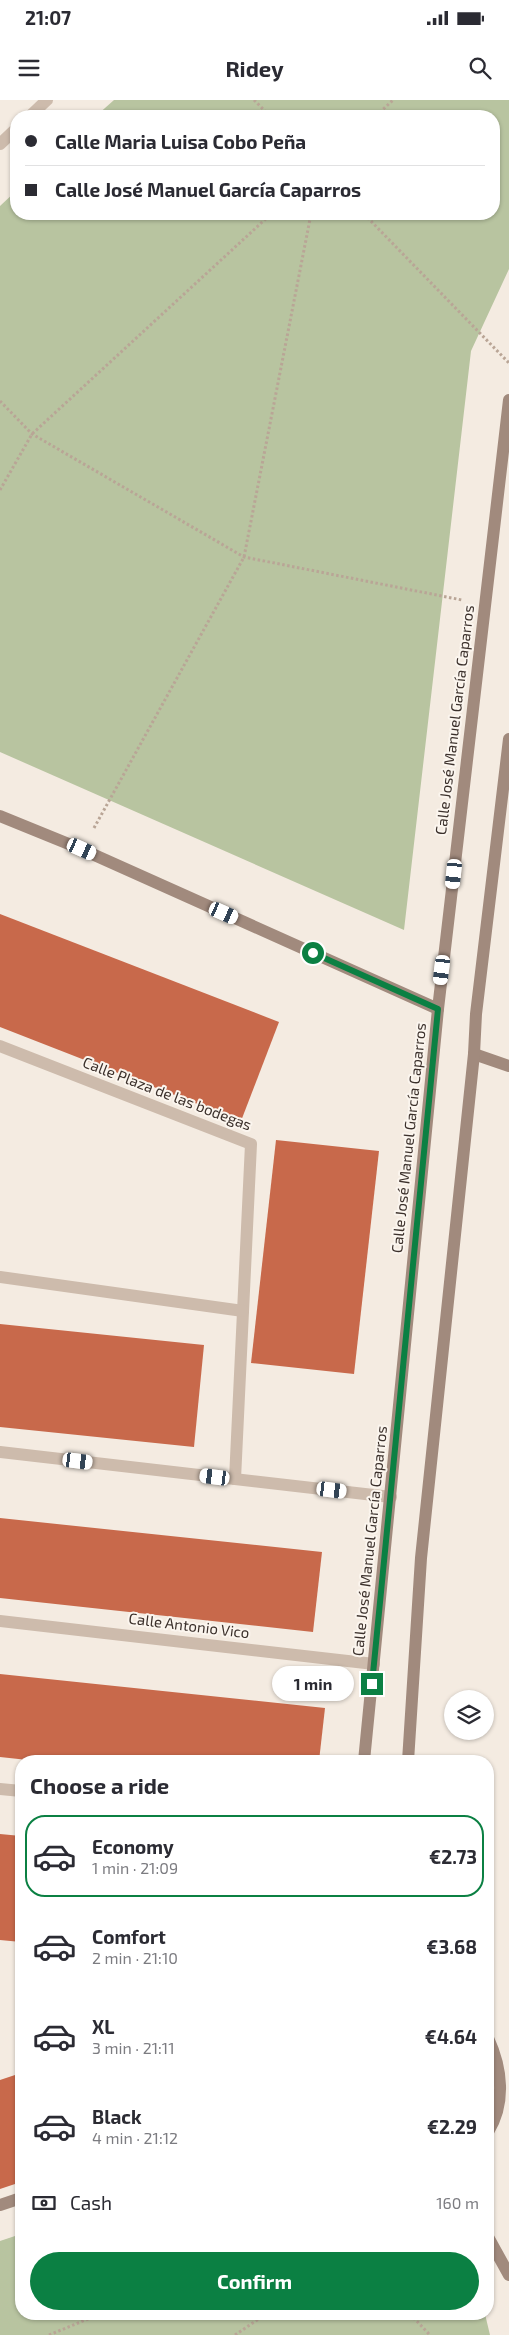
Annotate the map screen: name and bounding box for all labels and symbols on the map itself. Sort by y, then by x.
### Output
street label: Calle José Manuel García Caparros [431,604,477,836]
car [65,836,98,862]
car [444,858,463,890]
car [207,900,240,926]
route start [302,942,324,964]
car [432,954,451,986]
street label: Calle José Manuel García Caparros [387,1022,429,1254]
street label: Calle Plaza de las bodegas [80,1053,254,1134]
street label: Calle José Manuel García Caparros [348,1425,390,1657]
car [62,1452,93,1470]
car [199,1468,230,1486]
car [316,1481,347,1499]
street label: Calle Antonio Vico [128,1609,251,1641]
callout: 1 min [272,1666,354,1702]
route end [361,1673,383,1695]

